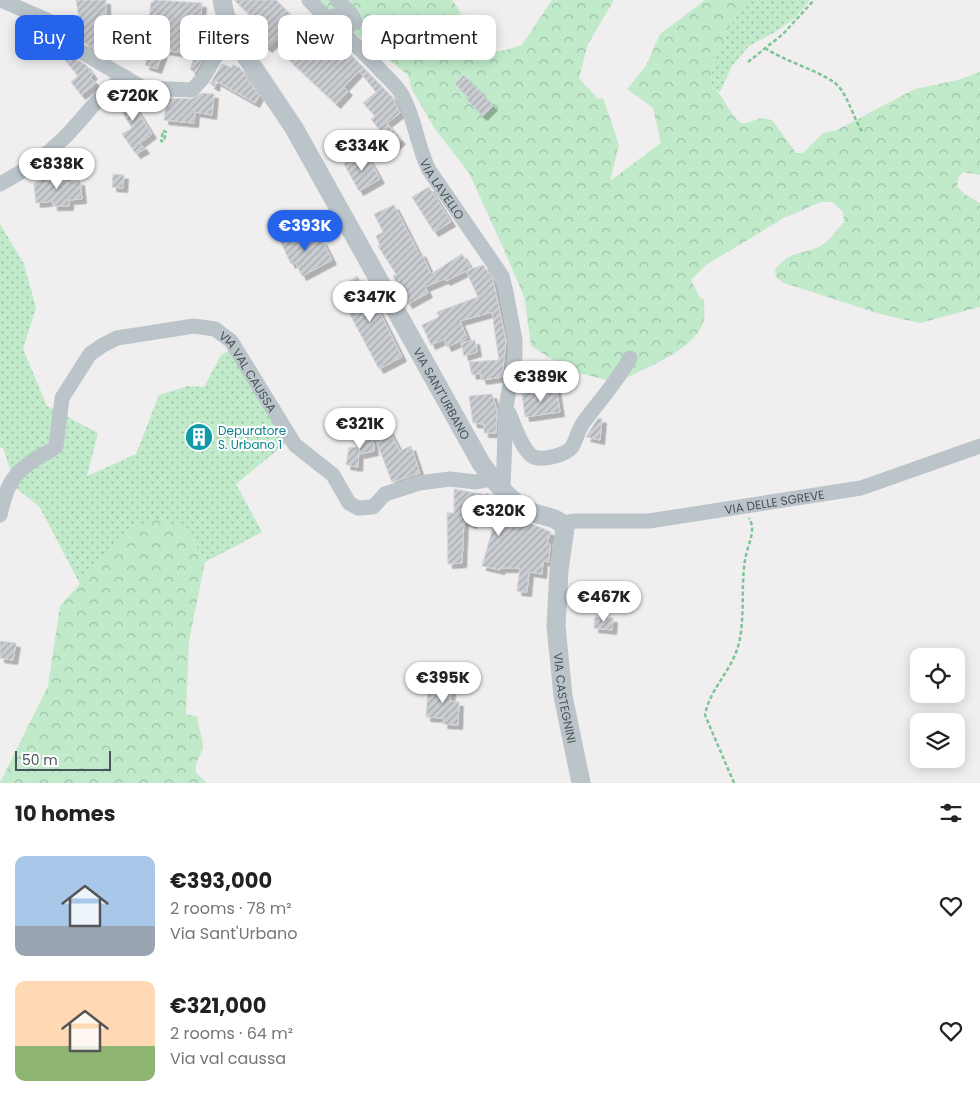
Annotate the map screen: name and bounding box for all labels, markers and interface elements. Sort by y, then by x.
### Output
chip: Buy [15,15,84,60]
chip: Rent [94,15,170,60]
chip: Filters [180,15,268,60]
chip: New [278,15,352,60]
chip: Apartment [362,15,496,60]
pin: €720K [98,80,168,122]
text: €720K [107,84,159,107]
pin: €334K [327,130,397,172]
text: €334K [335,134,389,157]
pin: €838K [22,148,92,190]
text: €838K [30,152,84,175]
street label: VIA LAVELLO [416,156,469,222]
pin: €393K [270,210,340,252]
text: €393K [278,214,332,237]
pin: €347K [335,280,405,323]
text: €347K [344,285,396,308]
street label: VIA VAL CAUSSA [216,327,281,415]
street label: VIA SANT'URBANO [410,344,475,443]
pin: €389K [506,360,576,403]
text: €389K [514,365,568,388]
pin: €321K [325,408,395,450]
text: €321K [336,412,384,435]
building icon: Depuratore S. Urbano 1 [184,422,214,452]
place label: Depuratore S. Urbano 1 [218,422,286,453]
street label: VIA DELLE SGREVE [723,485,825,518]
pin: €320K [464,494,534,537]
text: €320K [472,499,526,522]
pin: €467K [569,580,639,623]
text: €467K [577,585,631,608]
map controls [910,648,965,768]
button: locate [910,648,965,703]
street label: VIA CASTEGNINI [550,652,581,745]
pin: €395K [408,662,478,704]
text: €395K [416,666,470,689]
button: layers [910,713,965,768]
scale bar [15,748,111,771]
text: 50 m [22,750,58,770]
text: 10 homes [15,799,115,828]
icon: filters [937,799,965,827]
text: €393,000 [170,866,272,895]
icon: home [55,876,115,936]
icon: heart [937,892,965,920]
text: 2 rooms · 78 m² [170,897,292,920]
text: Via Sant'Urbano [170,922,298,945]
text: €321,000 [170,991,266,1020]
icon: home [55,1001,115,1061]
icon: heart [937,1017,965,1045]
text: 2 rooms · 64 m² [170,1022,293,1045]
text: Via val caussa [170,1047,286,1070]

